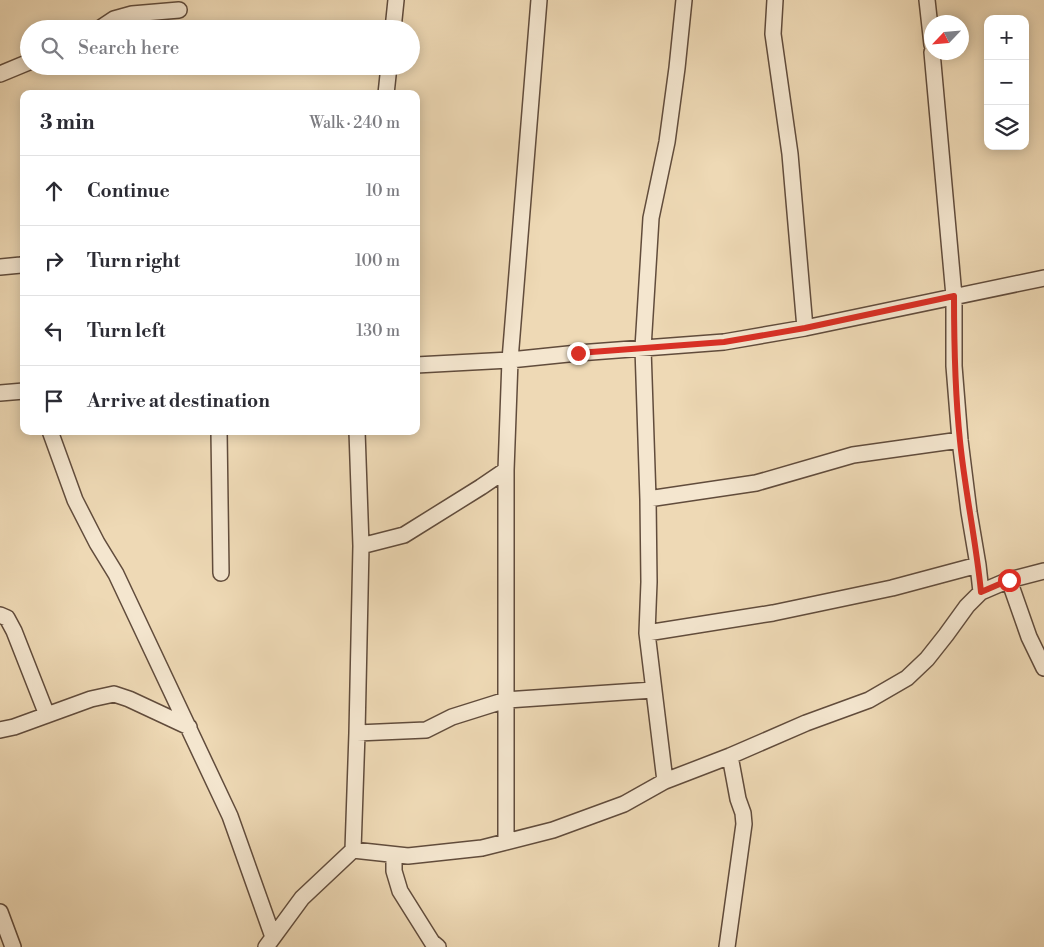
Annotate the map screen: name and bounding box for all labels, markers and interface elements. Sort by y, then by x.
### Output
north arrow [924,15,969,60]
map controls [984,15,1029,150]
button: + [984,15,1029,60]
search box [20,20,420,75]
icon: search [38,34,66,62]
text: Search here [78,36,179,60]
button: − [984,60,1029,105]
button: layers [984,105,1029,150]
text: 3 min [40,110,95,136]
text: Walk · 240 m [309,113,400,133]
icon: ahead [40,177,68,205]
text: Continue [87,179,170,203]
text: 10 m [366,181,400,201]
icon: right [40,247,68,275]
text: Turn right [87,249,180,273]
text: 100 m [355,251,400,271]
icon: left [40,317,68,345]
text: Turn left [87,319,166,343]
text: 130 m [356,321,400,341]
route end [567,342,590,365]
icon: arrive [40,387,68,415]
text: Arrive at destination [87,389,270,413]
route start [998,569,1021,592]

